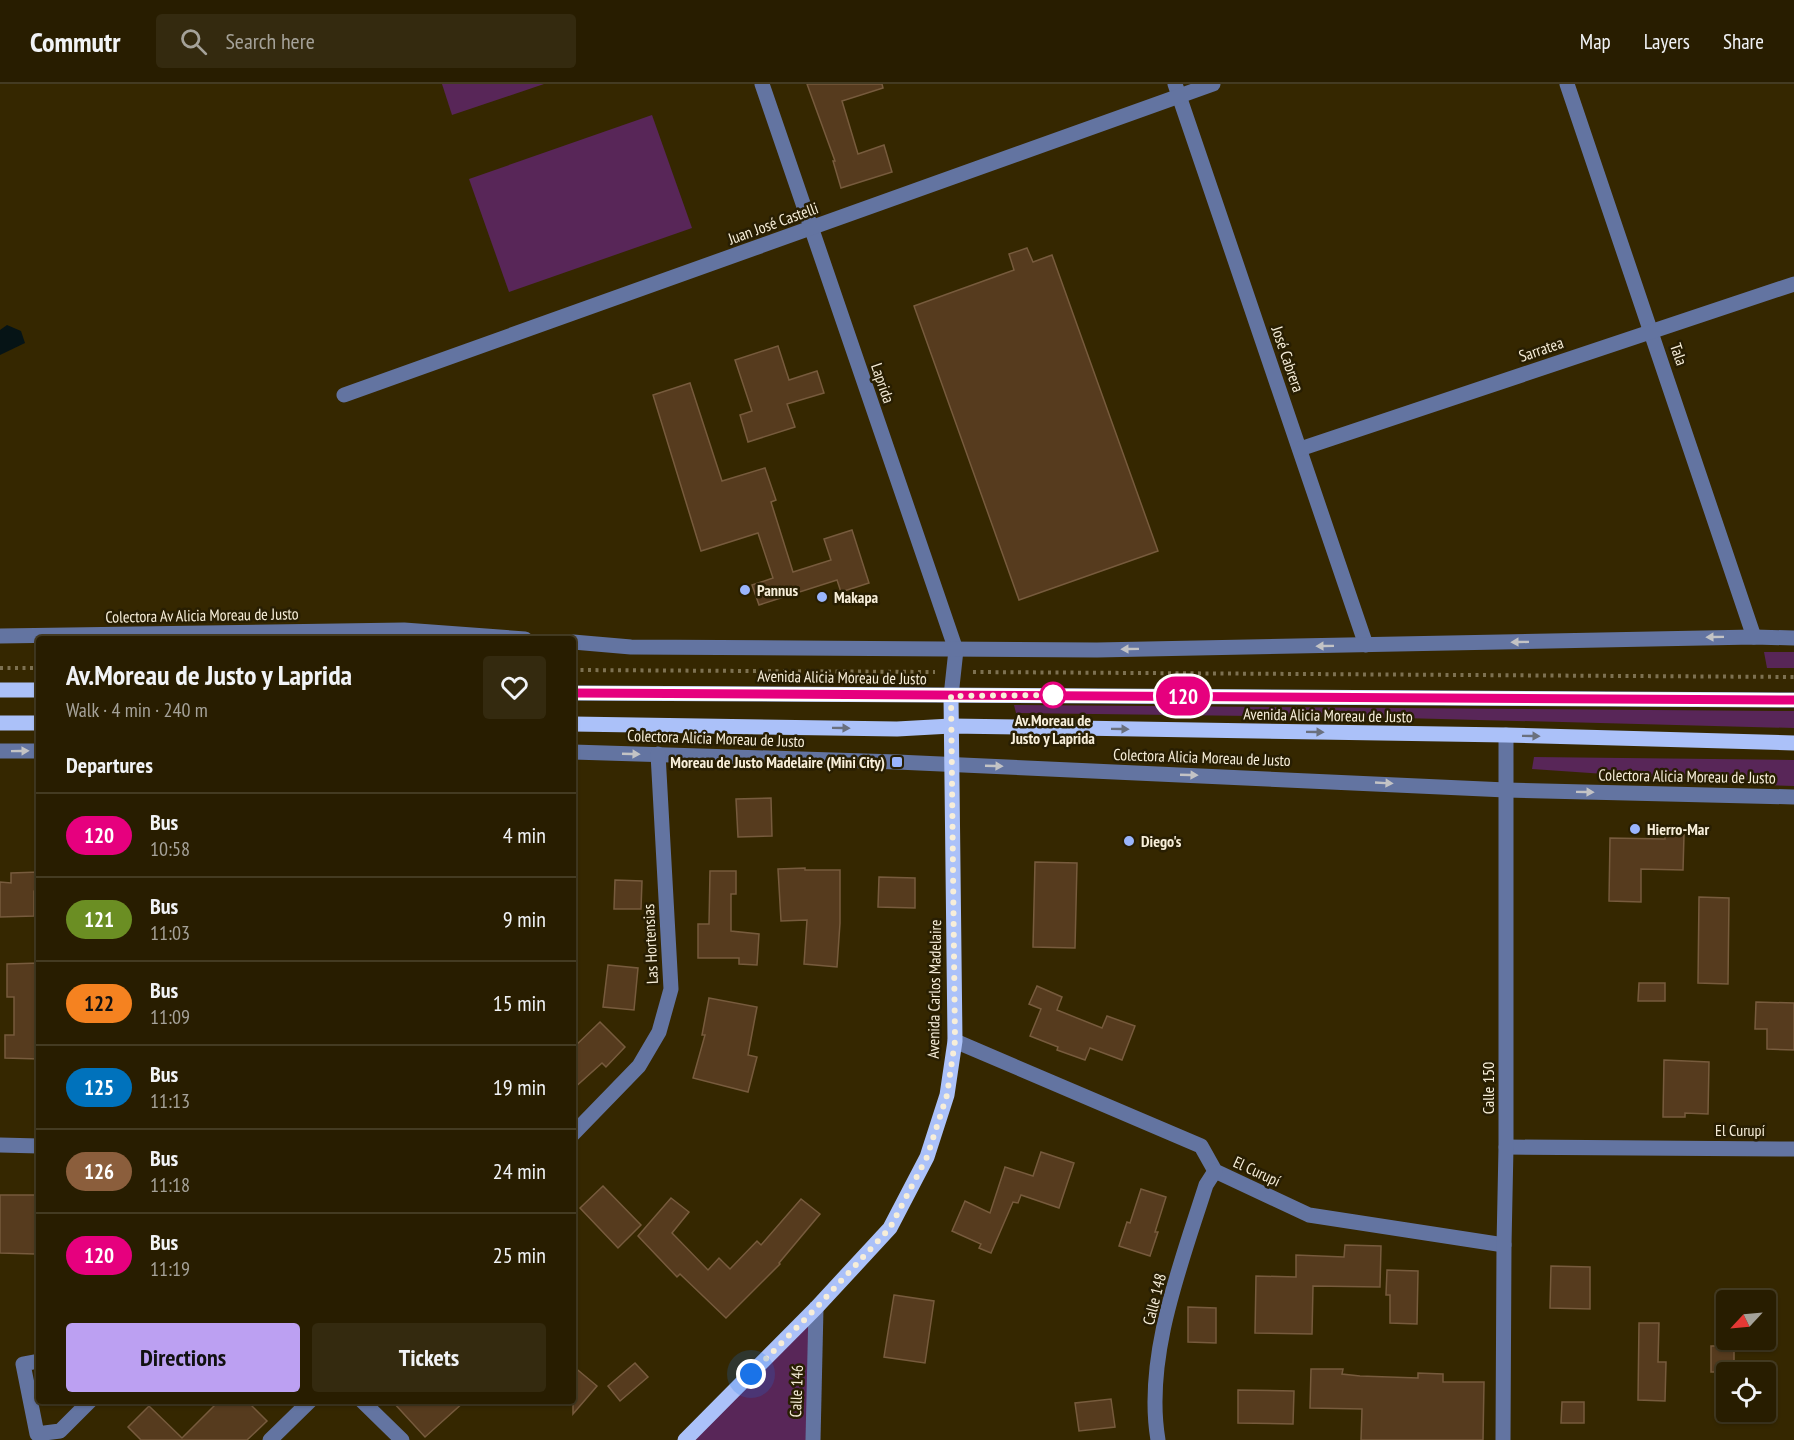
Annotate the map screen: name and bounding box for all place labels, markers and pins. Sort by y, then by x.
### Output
place label: Pannus [757,580,798,600]
marker: Pannus [738,583,752,597]
place label: Makapa [834,587,879,607]
marker: Makapa [815,590,829,604]
marker: Av.Moreau de Justo y Laprida [1040,682,1066,708]
place label: Av.Moreau de Justo y Laprida [1010,710,1095,748]
place label: Moreau de Justo Madelaire (Mini City) [670,752,885,772]
marker: Moreau de Justo Madelaire (Mini City) [890,755,904,769]
place label: Hierro-Mar [1647,819,1709,839]
marker: Hierro-Mar [1628,822,1642,836]
place label: Diego's [1141,831,1182,851]
marker: Diego's [1122,834,1136,848]

